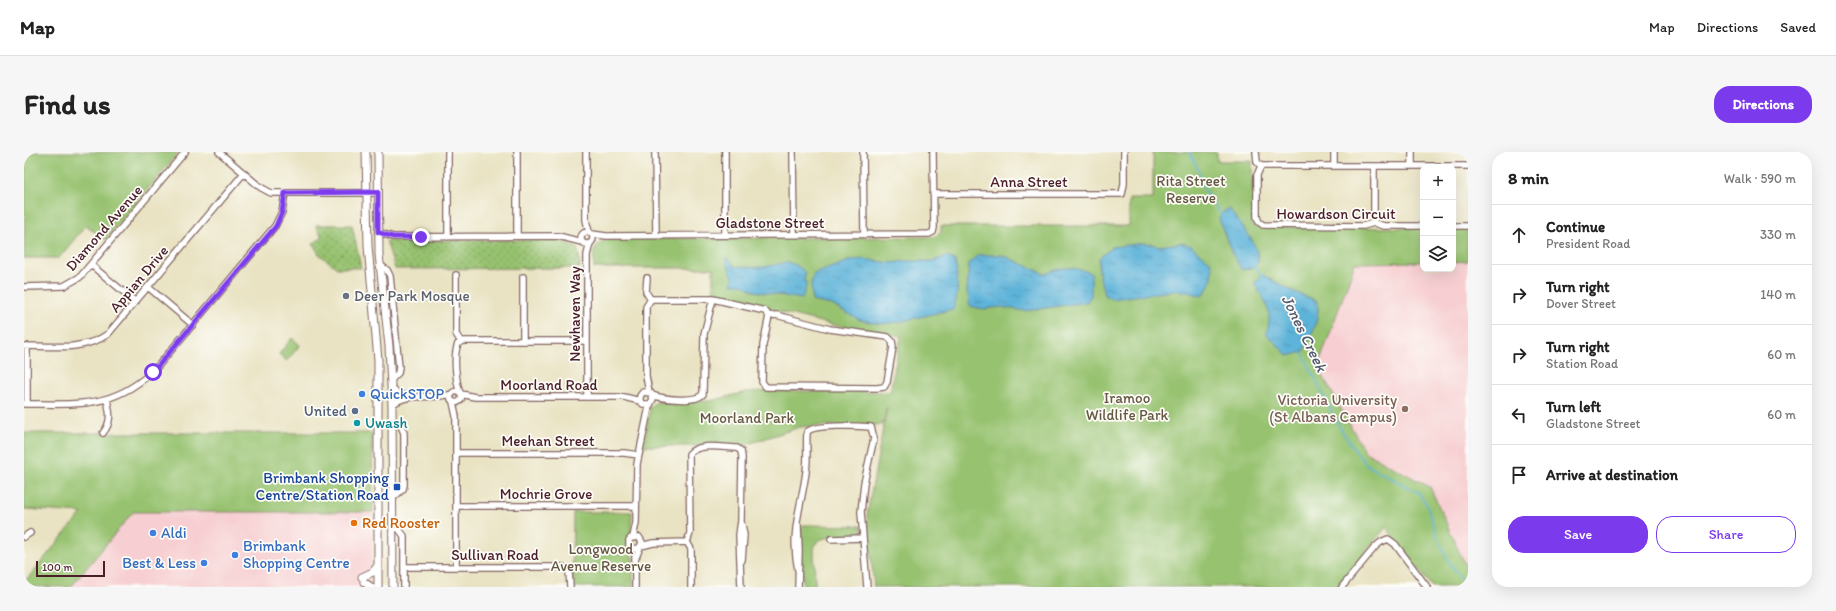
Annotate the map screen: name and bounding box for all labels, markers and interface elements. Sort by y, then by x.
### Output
text: Map [20,16,55,39]
text: Map [1649,19,1675,36]
text: Directions [1697,19,1758,36]
text: Saved [1780,19,1816,36]
button: Directions [1714,86,1812,123]
text: Find us [24,87,111,121]
map controls [1420,164,1456,272]
button: + [1420,164,1456,200]
text: 8 min [1508,168,1549,188]
text: Walk · 590 m [1724,171,1796,186]
park label: Rita Street Reserve [1156,172,1226,207]
street label: Anna Street [990,173,1068,191]
street label: Diamond Avenue [62,181,146,275]
button: − [1420,200,1456,236]
street label: Howardson Circuit [1276,205,1396,223]
street label: Gladstone Street [716,214,825,232]
text: Continue [1546,218,1605,236]
icon: ahead [1508,224,1530,246]
text: 330 m [1760,227,1796,242]
route end [412,228,430,246]
button: layers [1420,236,1456,272]
text: President Road [1546,236,1630,251]
street label: Appian Drive [106,242,172,316]
street label: Newhaven Way [566,266,584,362]
text: Turn right [1546,278,1610,296]
icon: right [1508,284,1530,306]
place label: Deer Park Mosque [354,287,470,305]
text: 140 m [1760,287,1796,302]
marker: Deer Park Mosque [341,291,351,301]
water label: Jones Creek [1278,292,1332,375]
text: Dover Street [1546,296,1616,311]
text: Turn right [1546,338,1610,356]
icon: right [1508,344,1530,366]
text: 60 m [1767,347,1796,362]
text: Station Road [1546,356,1618,371]
route start [144,363,162,381]
street label: Moorland Road [500,376,598,394]
place label: QuickSTOP [370,385,444,403]
marker: QuickSTOP [357,389,367,399]
park label: Iramoo Wildlife Park [1086,389,1169,424]
place label: Victoria University (St Albans Campus) [1269,391,1397,426]
text: Turn left [1546,398,1601,416]
place label: United [304,402,347,420]
marker: Victoria University (St Albans Campus) [1400,404,1410,414]
icon: left [1508,404,1530,426]
marker: United [350,406,360,416]
text: 60 m [1767,407,1796,422]
park label: Moorland Park [700,409,795,427]
place label: Uwash [365,414,408,432]
text: Gladstone Street [1546,416,1640,431]
marker: Uwash [352,418,362,428]
street label: Meehan Street [501,432,595,450]
icon: arrive [1508,464,1530,486]
text: Arrive at destination [1546,466,1678,484]
place label: Brimbank Shopping Centre/Station Road [256,469,390,504]
marker: Brimbank Shopping Centre/Station Road [392,482,402,492]
street label: Mochrie Grove [500,485,592,503]
place label: Red Rooster [362,514,440,532]
button: Save [1508,516,1648,553]
button: Share [1656,516,1796,553]
marker: Red Rooster [349,518,359,528]
place label: Aldi [161,524,187,542]
marker: Aldi [148,528,158,538]
place label: Brimbank Shopping Centre [243,537,350,572]
park label: Longwood Avenue Reserve [551,540,651,575]
street label: Sullivan Road [451,546,539,564]
marker: Brimbank Shopping Centre [230,550,240,560]
place label: Best & Less [122,554,196,572]
marker: Best & Less [199,558,209,568]
scale bar [36,559,105,578]
text: 100 m [42,561,72,574]

